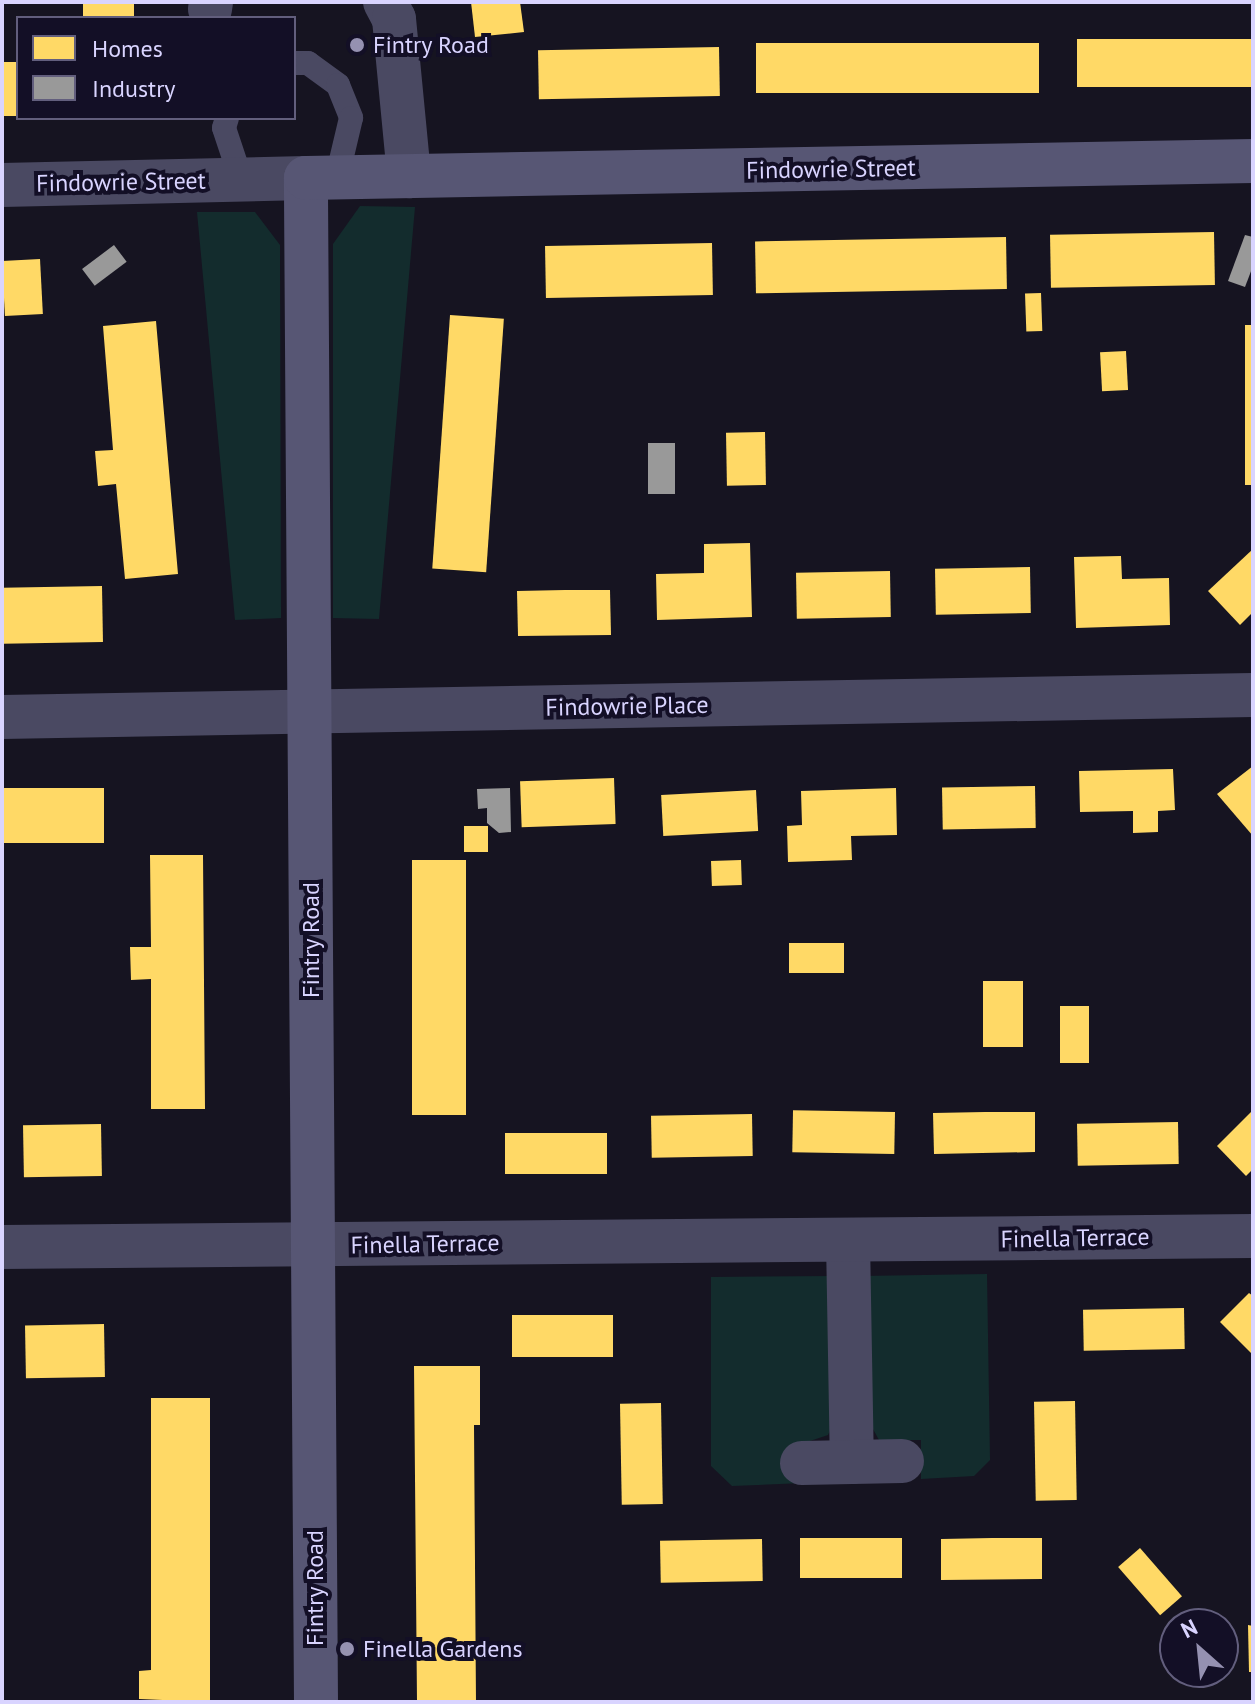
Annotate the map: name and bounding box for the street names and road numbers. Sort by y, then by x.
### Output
street label: Findowrie Street [746,153,916,185]
street label: Findowrie Street [36,166,206,198]
street label: Findowrie Place [545,690,709,722]
street label: Fintry Road [297,882,325,998]
street label: Finella Terrace [1000,1222,1150,1254]
street label: Finella Terrace [350,1228,500,1260]
street label: Fintry Road [301,1530,329,1646]

